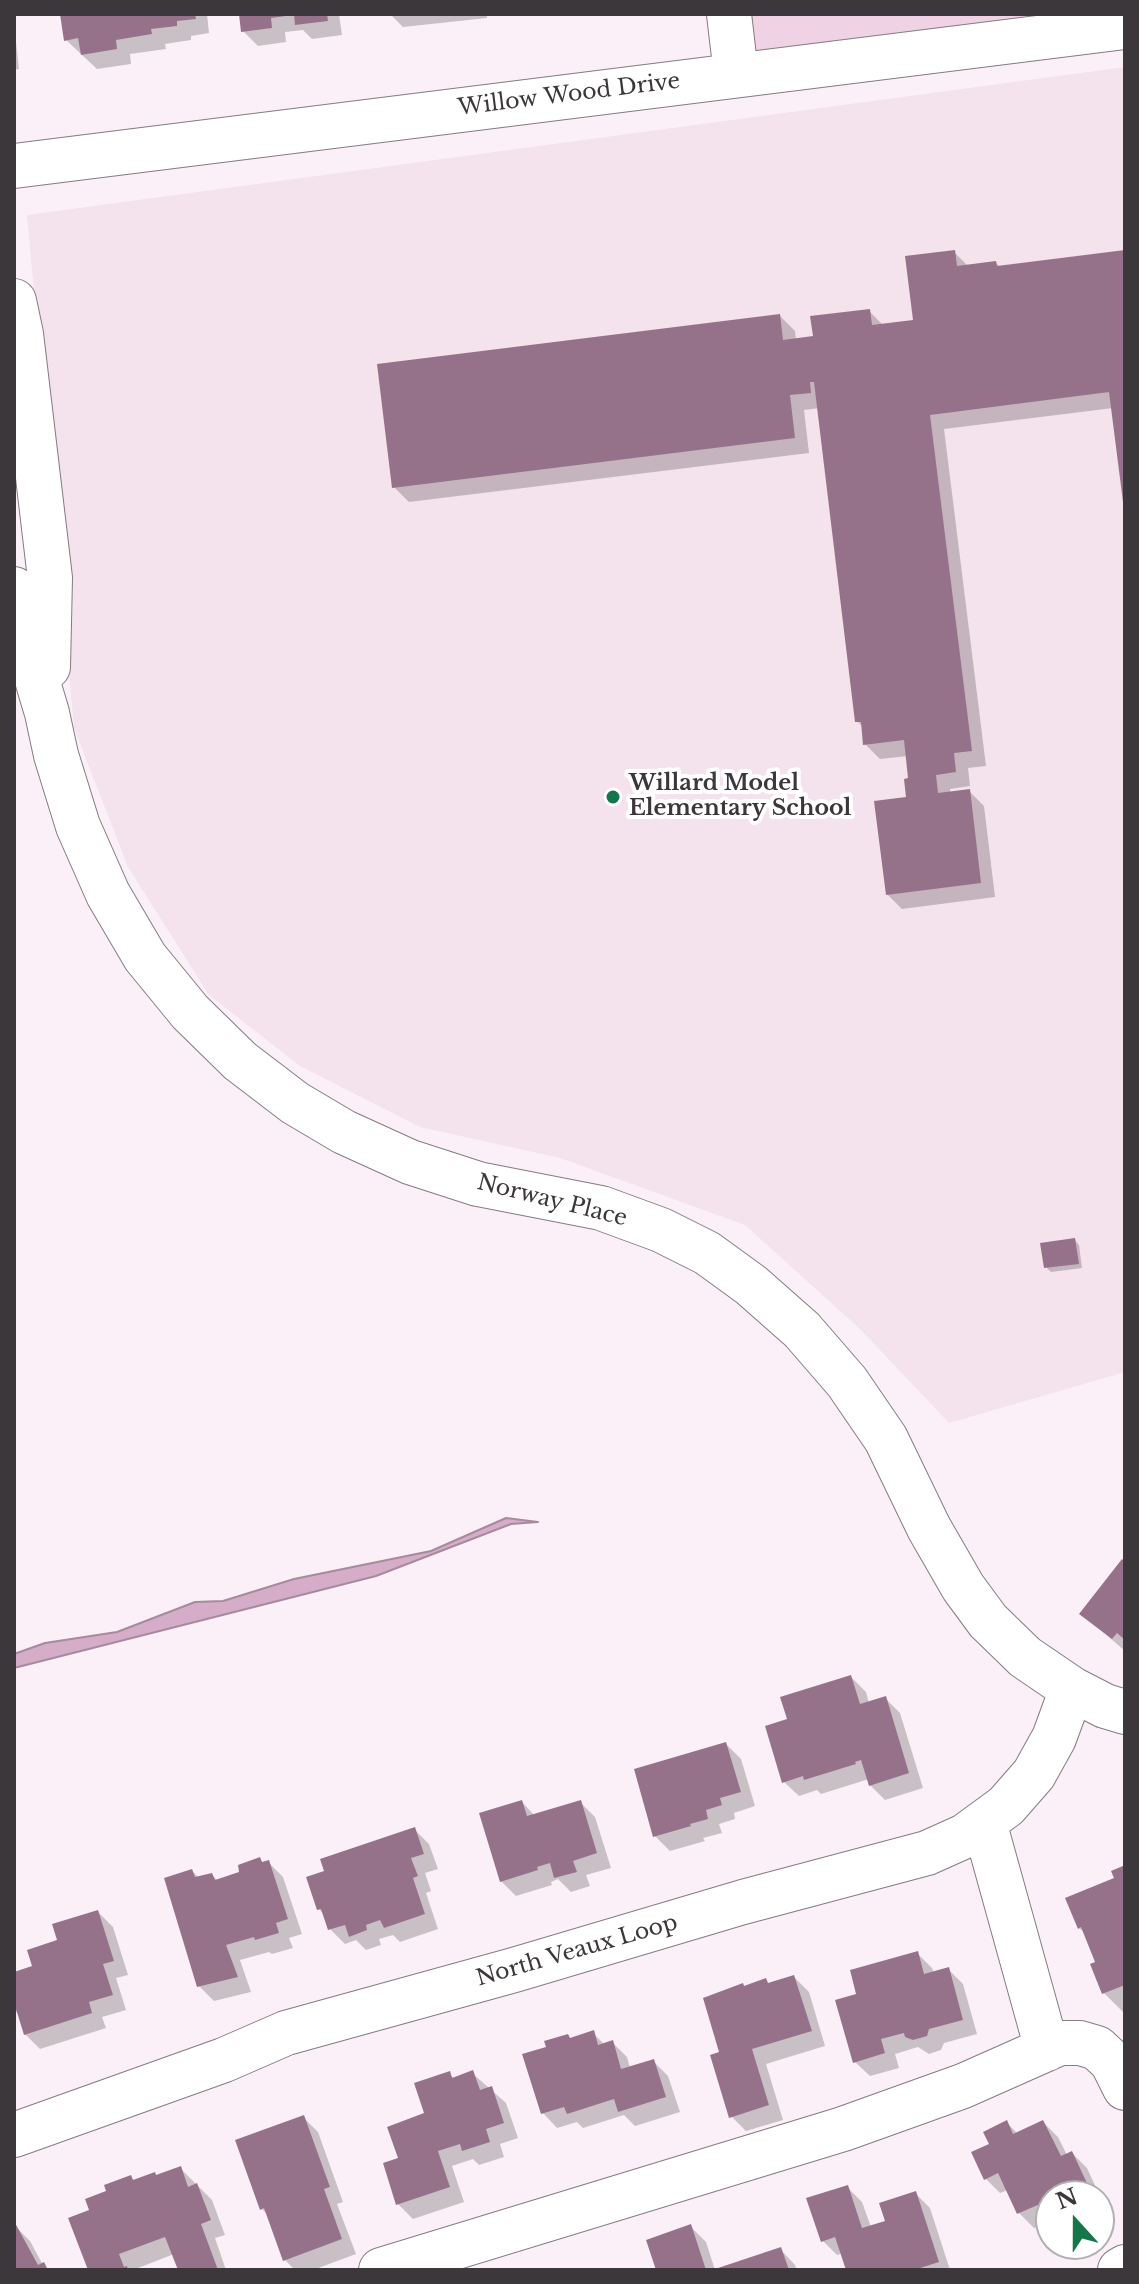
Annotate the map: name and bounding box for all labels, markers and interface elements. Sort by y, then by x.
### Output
street label: Willow Wood Drive [456,68,682,122]
place label: Willard Model Elementary School [629,771,851,822]
marker: Willard Model Elementary School [604,788,622,806]
street label: Norway Place [474,1170,630,1232]
street label: North Veaux Loop [473,1910,681,1992]
north arrow [1035,2180,1115,2260]
text: N [1052,2183,1081,2215]

